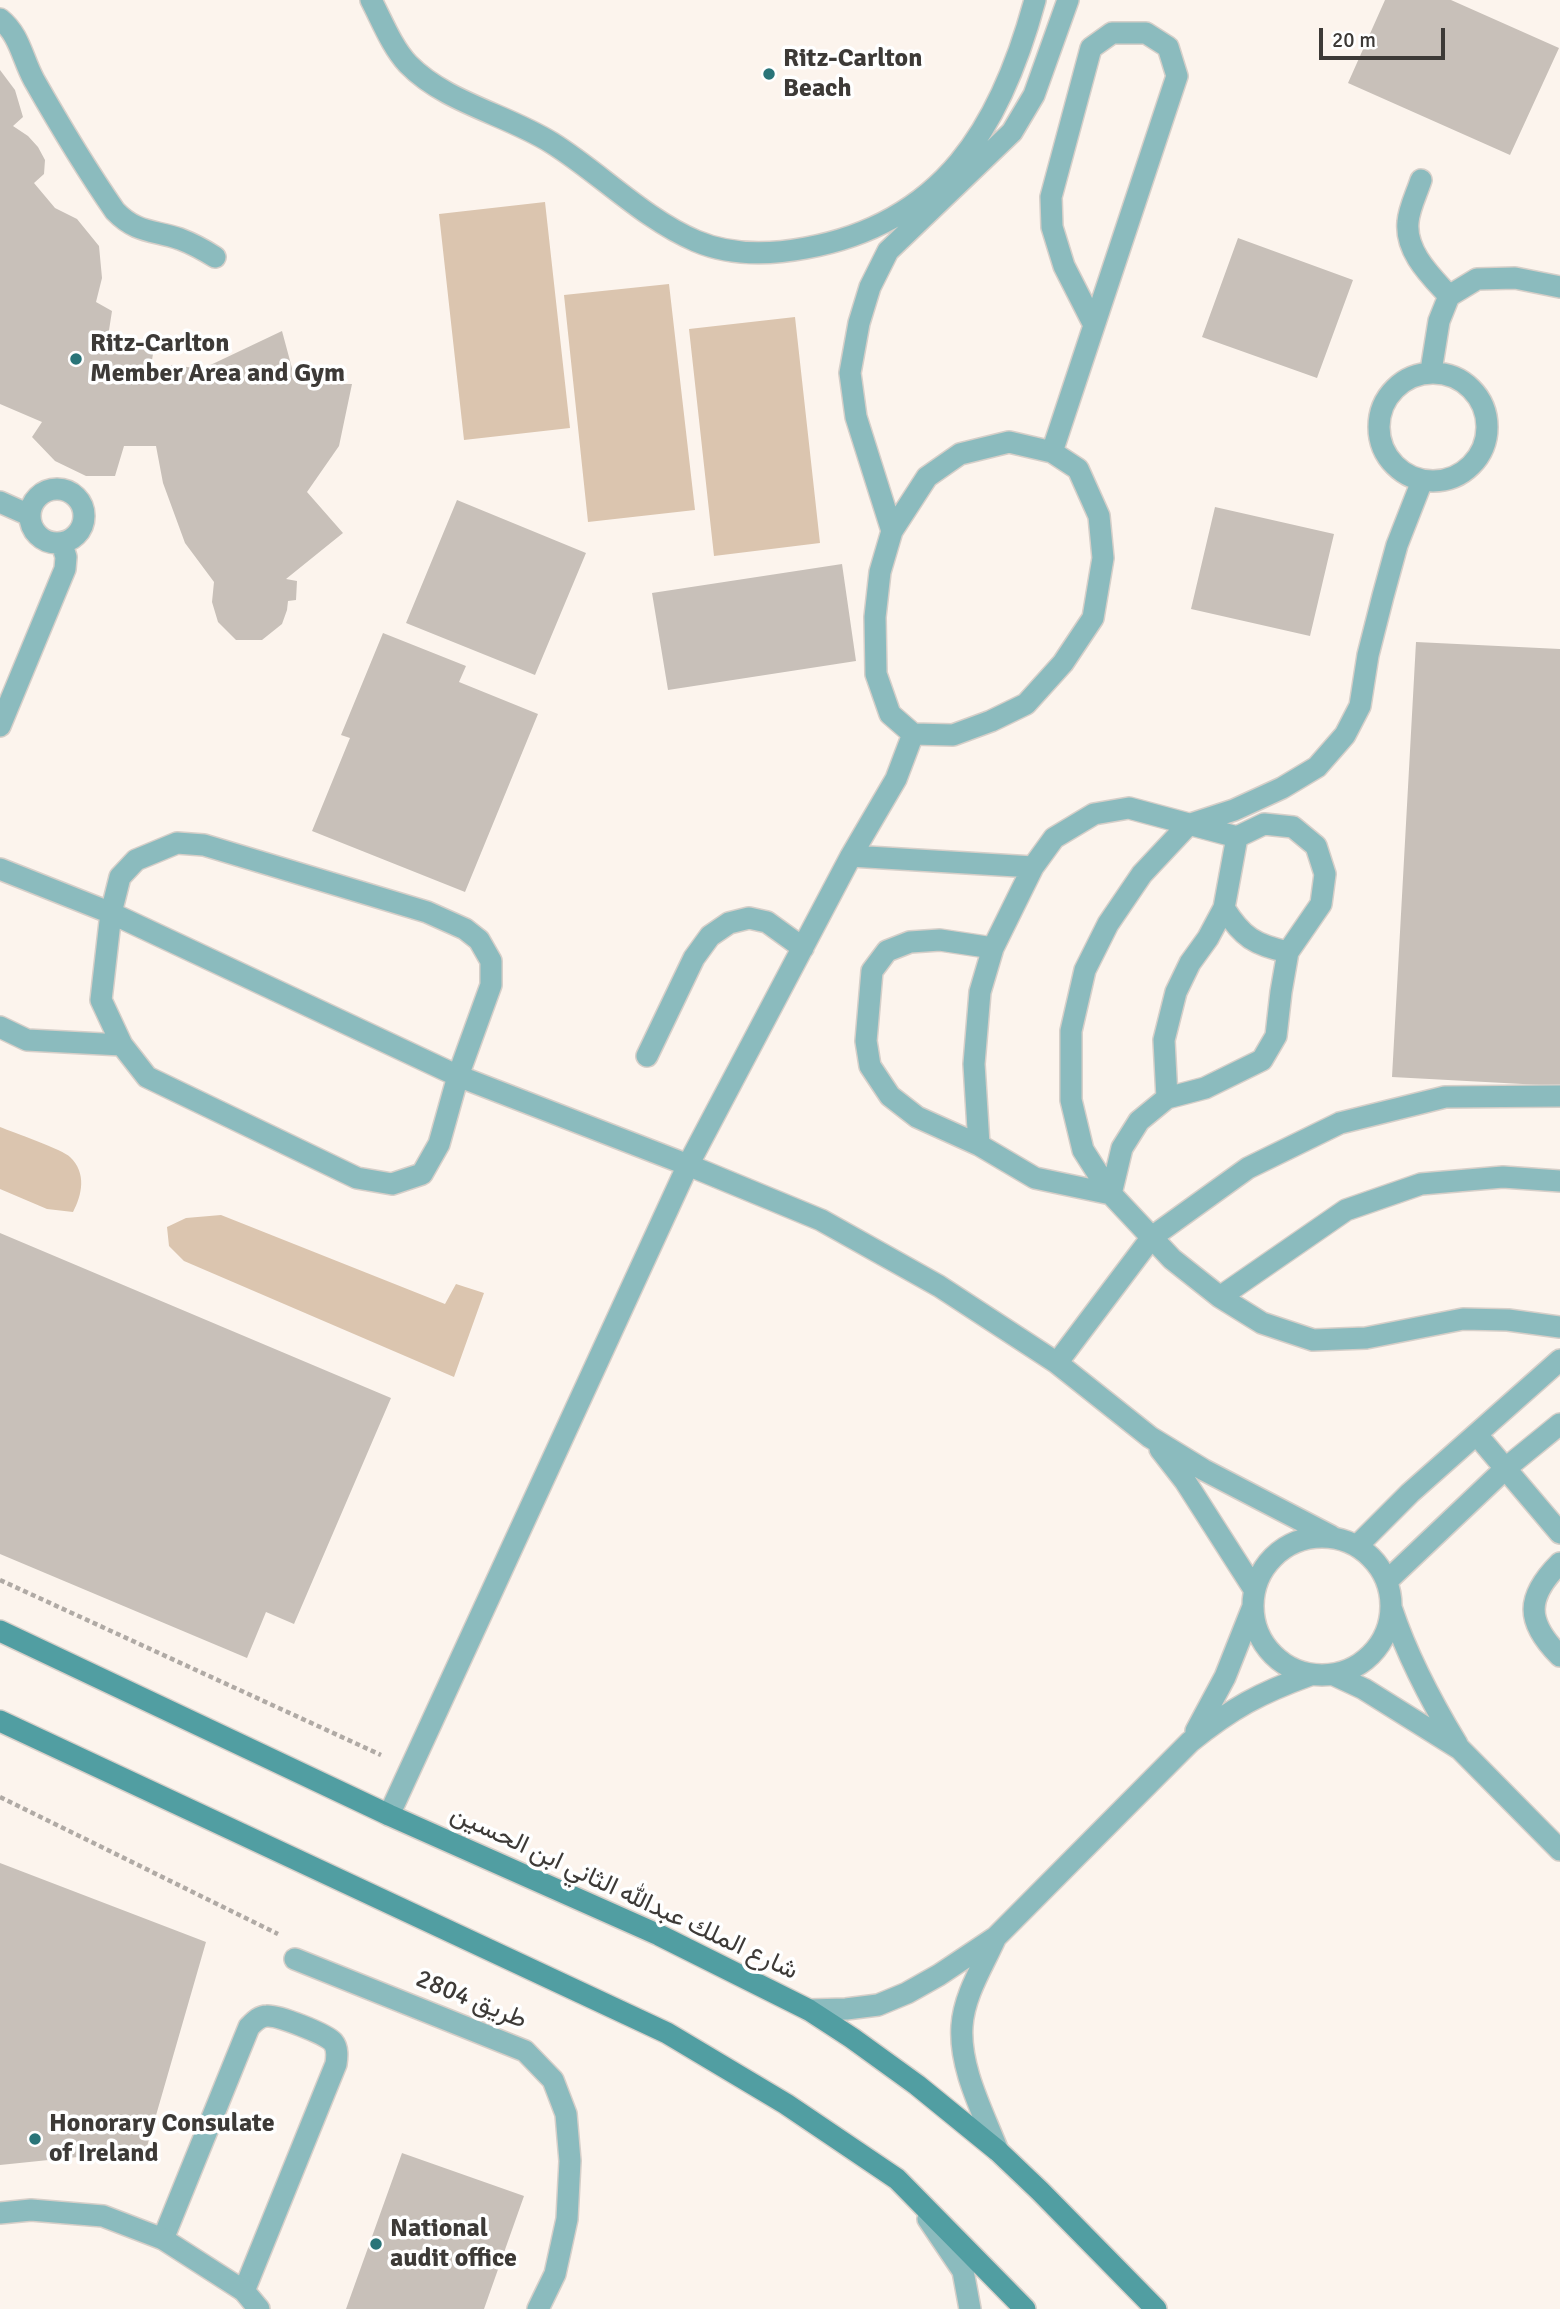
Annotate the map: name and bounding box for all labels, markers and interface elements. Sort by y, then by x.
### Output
scale bar [1322,14,1448,58]
text: 20 m [1332,27,1376,53]
place label: Ritz-Carlton Beach [783,43,922,104]
marker: Ritz-Carlton Beach [761,66,777,82]
place label: Ritz-Carlton Member Area and Gym [90,328,345,390]
marker: Ritz-Carlton Member Area and Gym [68,351,84,367]
street label: شارع الملك عبدالله الثاني ابن الحسين [445,1799,803,1987]
street label: طريق 2804 [411,1964,531,2036]
place label: Honorary Consulate of Ireland [49,2108,275,2170]
marker: Honorary Consulate of Ireland [27,2131,43,2147]
place label: National audit office [390,2213,517,2274]
marker: National audit office [368,2236,384,2252]

